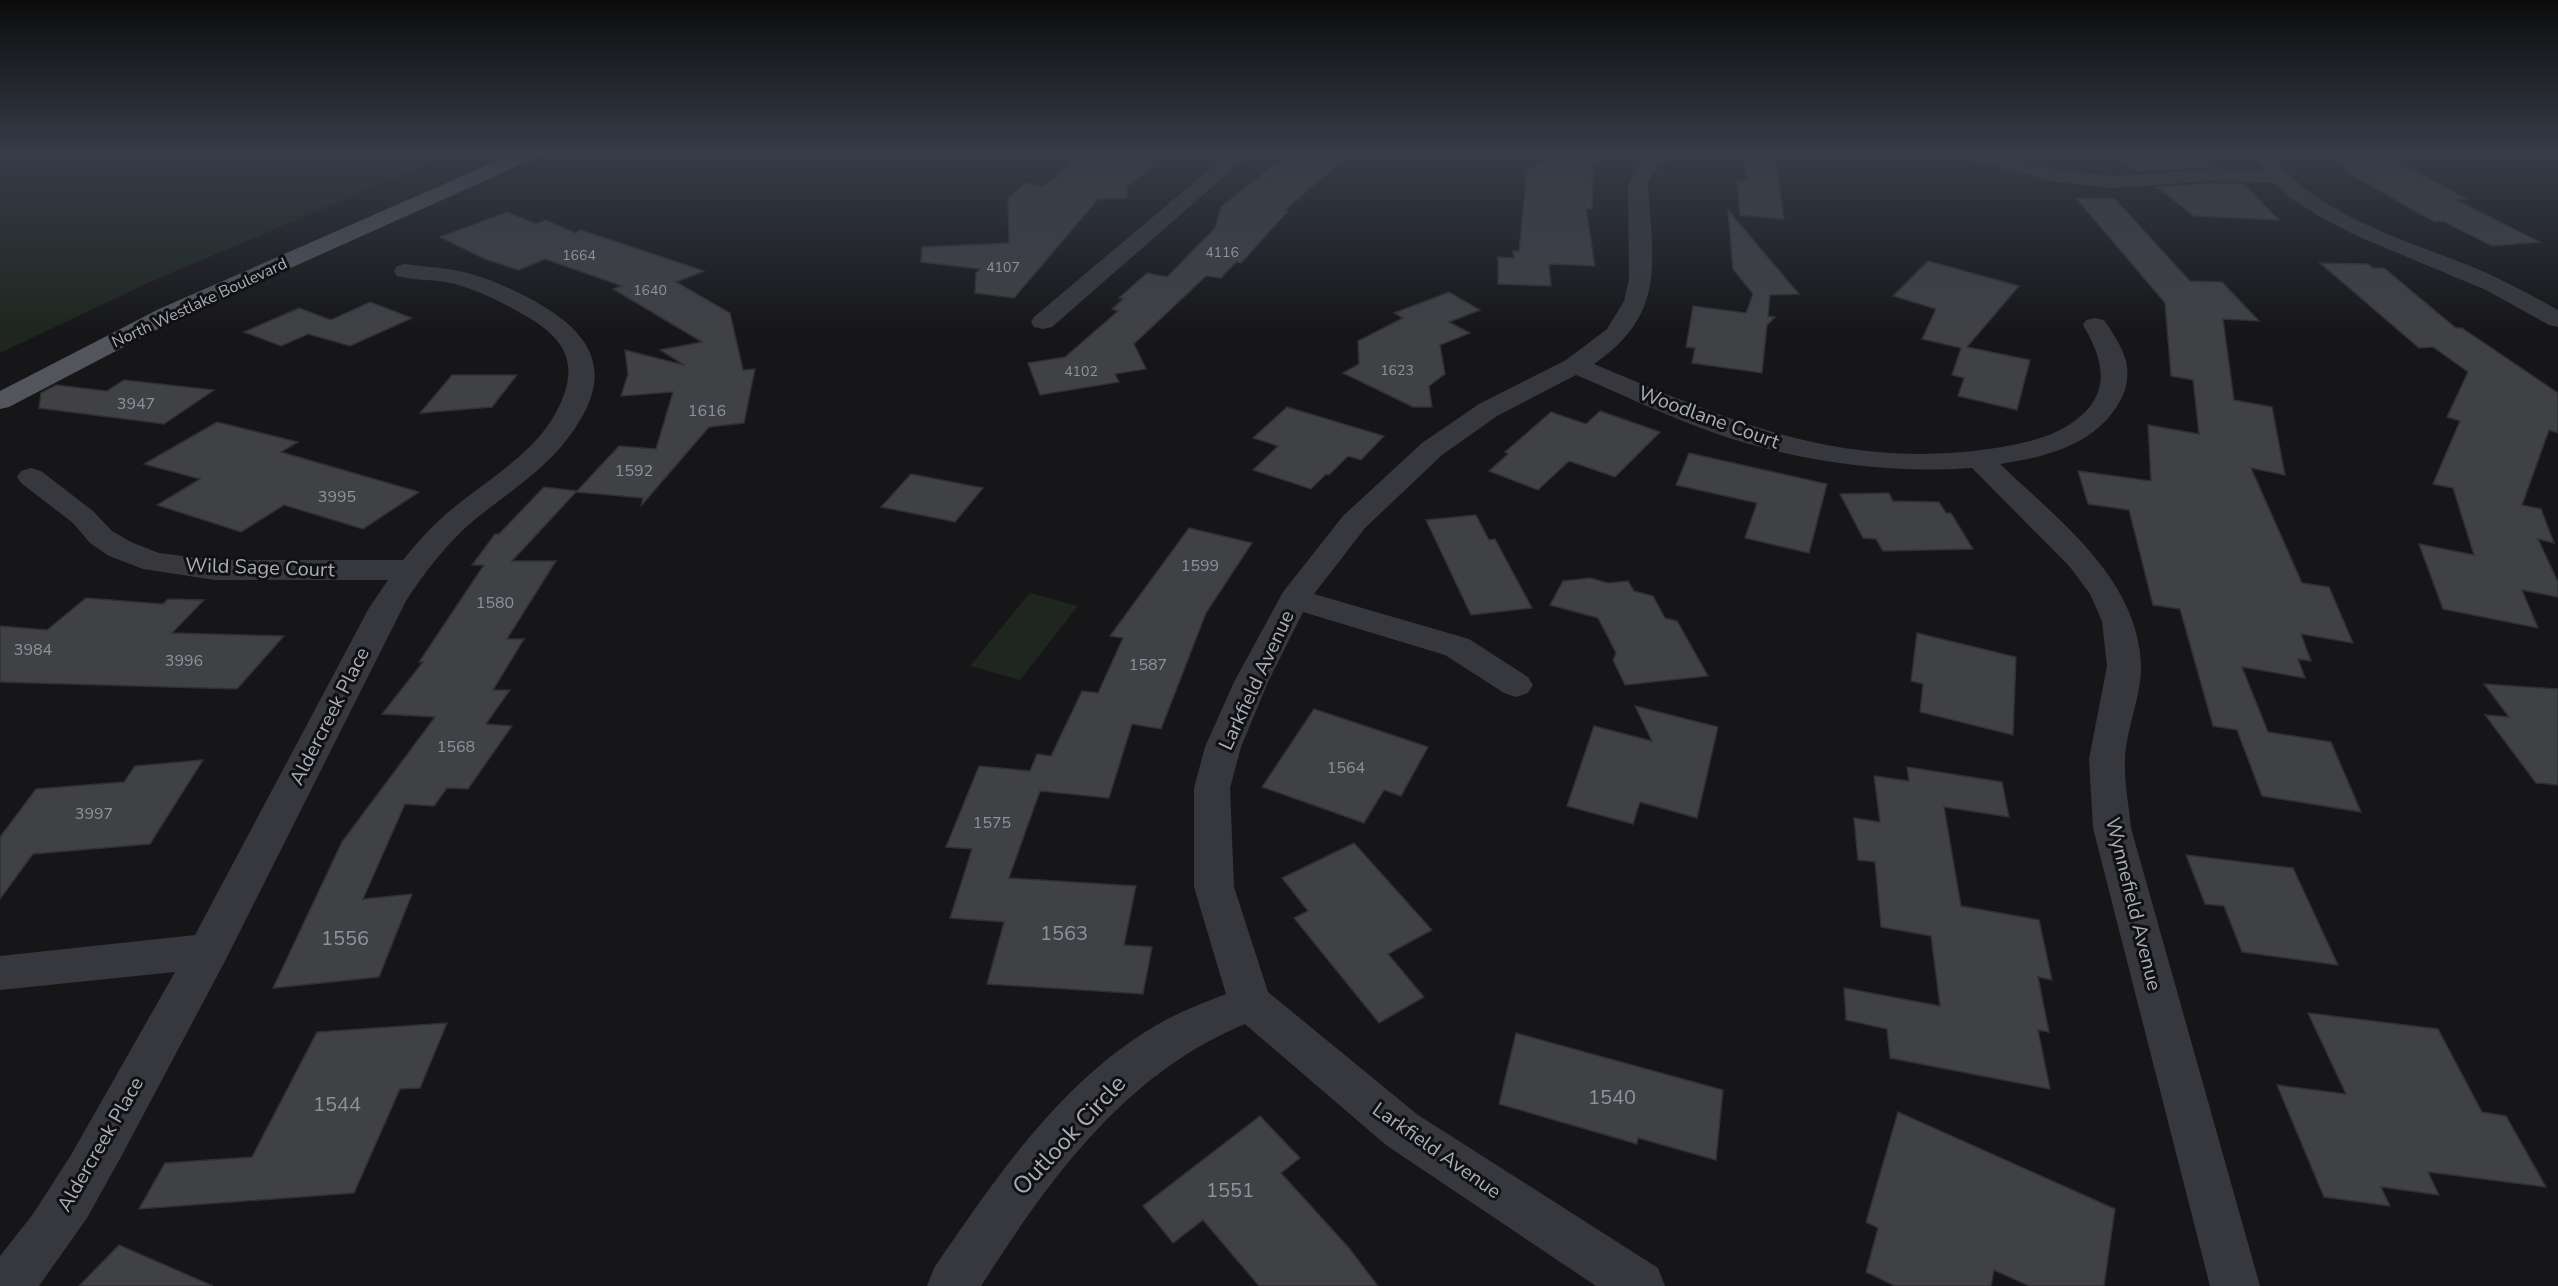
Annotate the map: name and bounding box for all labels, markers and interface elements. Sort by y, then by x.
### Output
house number: 4116 [1205,243,1239,262]
house number: 1664 [562,246,596,265]
street label: North Westlake Boulevard [108,253,291,353]
house number: 4107 [986,258,1020,277]
house number: 1640 [633,281,667,300]
house number: 1623 [1380,361,1414,380]
house number: 4102 [1064,362,1098,381]
street label: Woodlane Court [1635,379,1784,456]
house number: 3947 [117,393,155,415]
house number: 1616 [688,400,726,422]
house number: 1592 [615,460,653,482]
house number: 3995 [318,486,356,508]
street label: Wild Sage Court [185,551,336,584]
house number: 1599 [1181,555,1219,577]
house number: 1580 [476,592,514,614]
street label: Larkfield Avenue [1212,606,1301,754]
house number: 3984 [14,639,53,661]
street label: Aldercreek Place [283,643,376,790]
house number: 3996 [165,650,203,672]
house number: 1587 [1129,654,1167,676]
house number: 1568 [437,736,475,758]
house number: 1564 [1327,757,1366,779]
house number: 3997 [75,803,113,825]
house number: 1575 [973,812,1011,834]
street label: Wynnefield Avenue [2099,815,2168,994]
house number: 1563 [1040,920,1088,947]
house number: 1556 [321,925,369,952]
street label: Outlook Circle [1005,1068,1133,1202]
street label: Aldercreek Place [51,1072,150,1217]
house number: 1540 [1588,1084,1636,1111]
house number: 1544 [313,1091,361,1118]
street label: Larkfield Avenue [1367,1096,1506,1205]
house number: 1551 [1206,1177,1254,1204]

